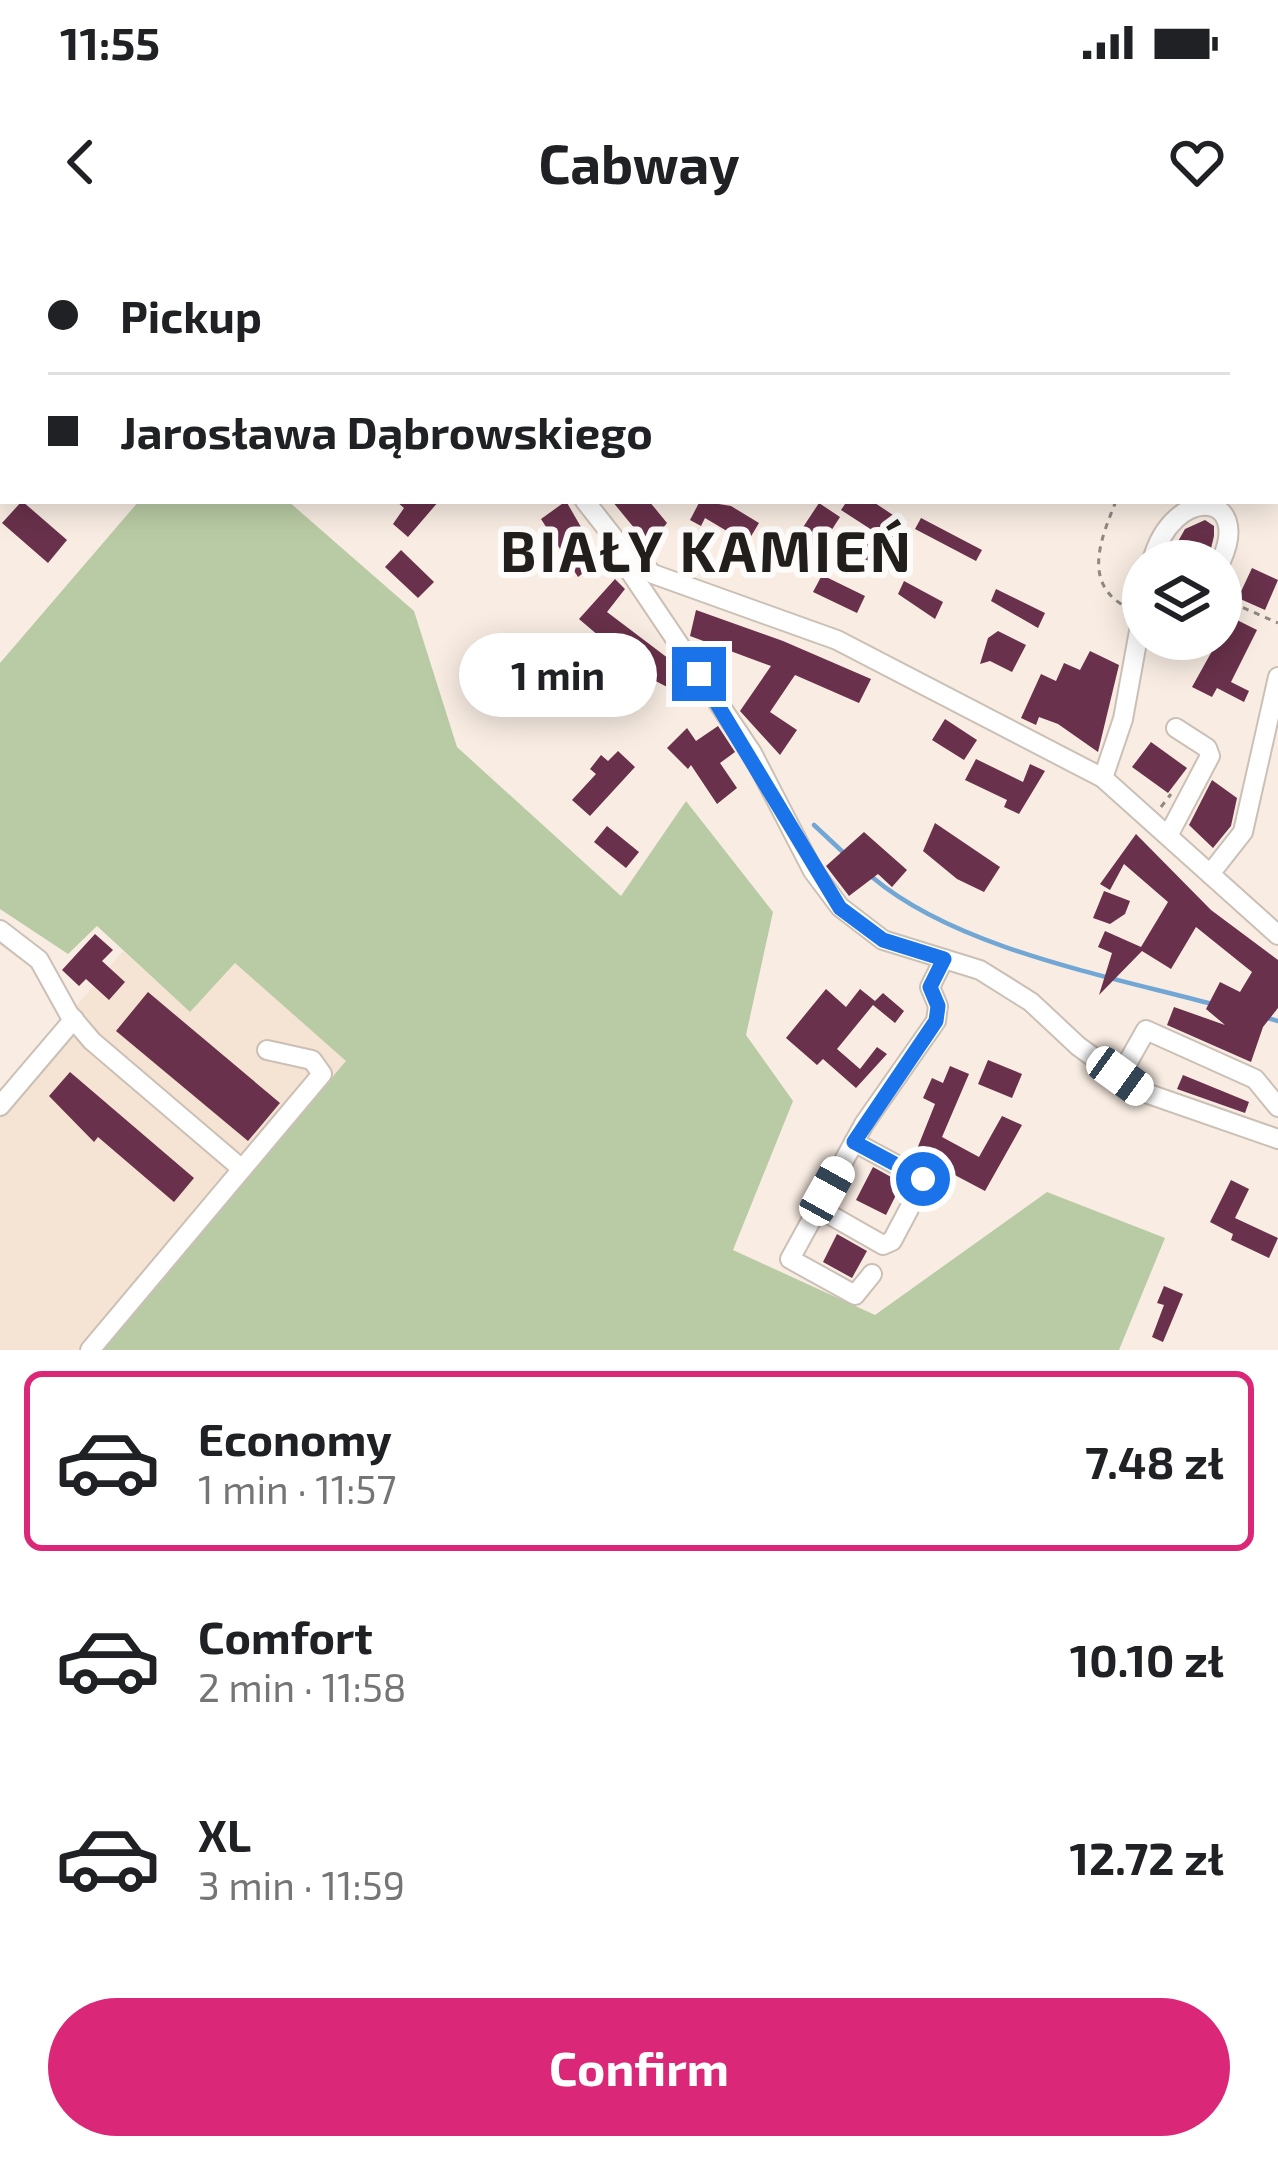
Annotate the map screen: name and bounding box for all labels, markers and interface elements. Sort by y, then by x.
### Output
text: 11:55 [60,15,160,69]
icon: back [48,129,114,195]
icon: heart [1164,129,1230,195]
text: Cabway [538,130,740,195]
text: Pickup [120,288,262,342]
text: Jarosława Dąbrowskiego [120,404,653,458]
district label: BIAŁY KAMIEŃ [500,515,914,583]
map controls [1122,540,1242,660]
button: layers [1122,540,1242,660]
callout: 1 min [459,632,657,716]
route end [672,647,726,701]
text: 1 min [511,651,605,698]
car [1080,1040,1160,1112]
car [794,1151,860,1231]
route start [896,1152,950,1206]
icon: car [54,1407,162,1515]
text: Economy [198,1411,392,1465]
text: 7.48 zł [1085,1434,1224,1488]
text: 1 min · 11:57 [198,1465,396,1512]
icon: car [54,1605,162,1713]
text: Comfort [198,1609,373,1663]
text: 10.10 zł [1070,1632,1224,1686]
text: 2 min · 11:58 [198,1663,407,1710]
icon: car [54,1803,162,1911]
text: XL [198,1807,251,1861]
text: 12.72 zł [1069,1830,1224,1884]
text: 3 min · 11:59 [198,1861,405,1908]
button: Confirm [48,1998,1230,2136]

